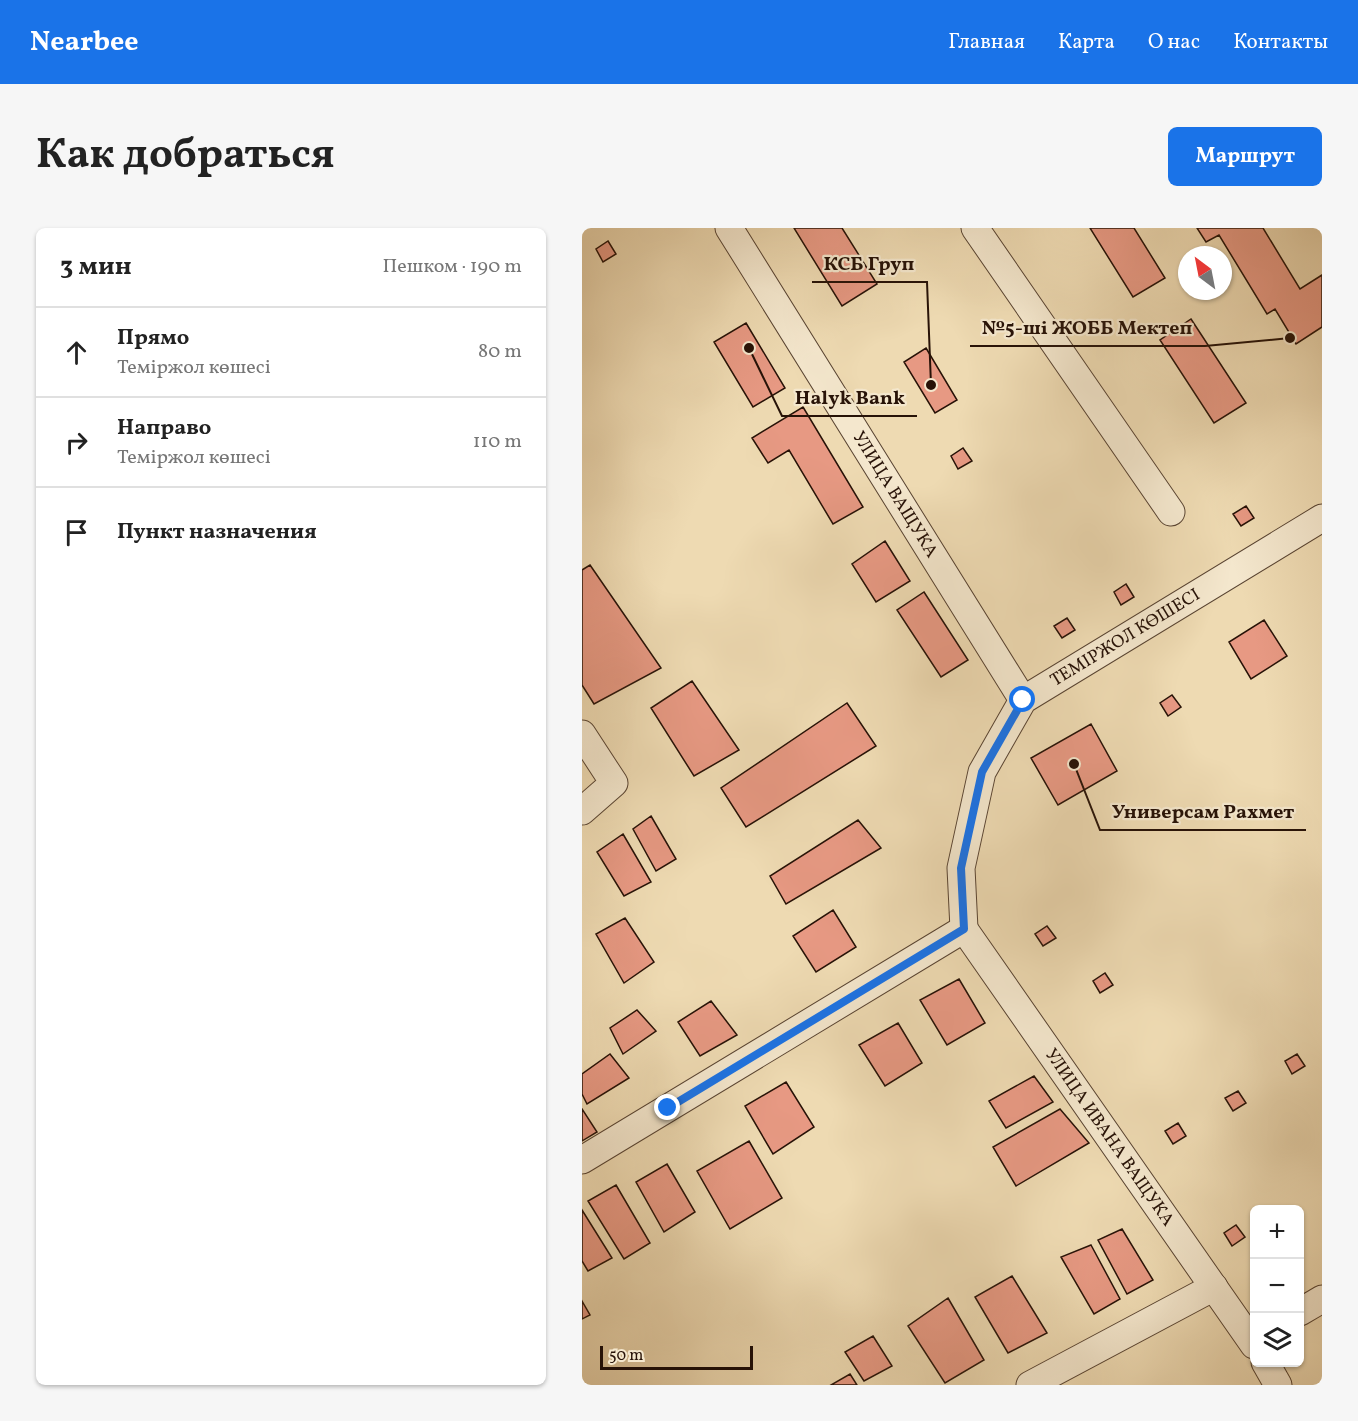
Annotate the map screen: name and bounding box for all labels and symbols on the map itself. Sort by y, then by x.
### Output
callout: КСБ Груп [812,244,927,282]
north arrow [1178,246,1232,300]
text: КСБ Груп [824,251,915,279]
callout: №5-ші ЖОББ Мектеп [970,308,1205,346]
text: №5-ші ЖОББ Мектеп [982,315,1193,343]
callout: Halyk Bank [782,378,917,416]
text: Halyk Bank [795,385,905,413]
street label: УЛИЦА ВАЩУКА [846,426,944,563]
street label: ТЕМІРЖОЛ КӨШЕСІ [1046,582,1205,693]
route start [1009,686,1035,712]
callout: Универсам Рахмет [1100,792,1306,830]
text: Универсам Рахмет [1112,799,1294,827]
street label: УЛИЦА ИВАНА ВАЩУКА [1038,1043,1180,1232]
route end [654,1094,680,1120]
scale bar [600,1343,753,1370]

